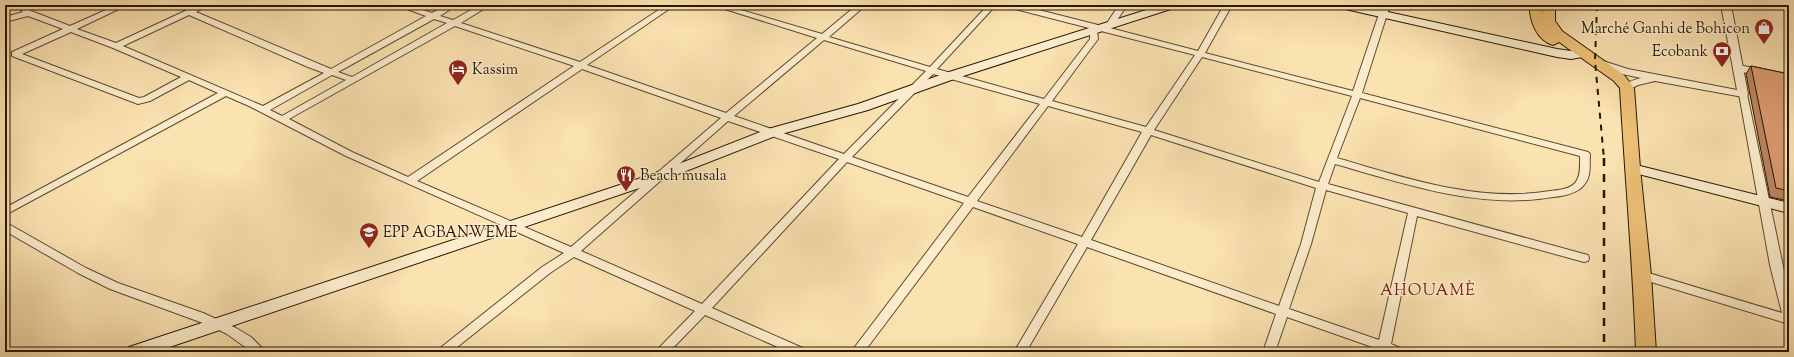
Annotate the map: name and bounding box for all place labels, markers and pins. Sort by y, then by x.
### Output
shop icon: Marché Ganhi de Bohicon [1753,17,1775,45]
place label: Marché Ganhi de Bohicon [1581,19,1750,40]
bank icon: Ecobank [1711,40,1733,68]
place label: Ecobank [1652,42,1708,63]
hotel icon: Kassim [447,58,469,86]
place label: Kassim [472,60,519,81]
restaurant icon: Beach musala [615,164,637,192]
place label: Beach musala [640,166,727,187]
school or university icon: EPP AGBANWEME [358,221,380,249]
place label: EPP AGBANWEME [383,223,518,244]

